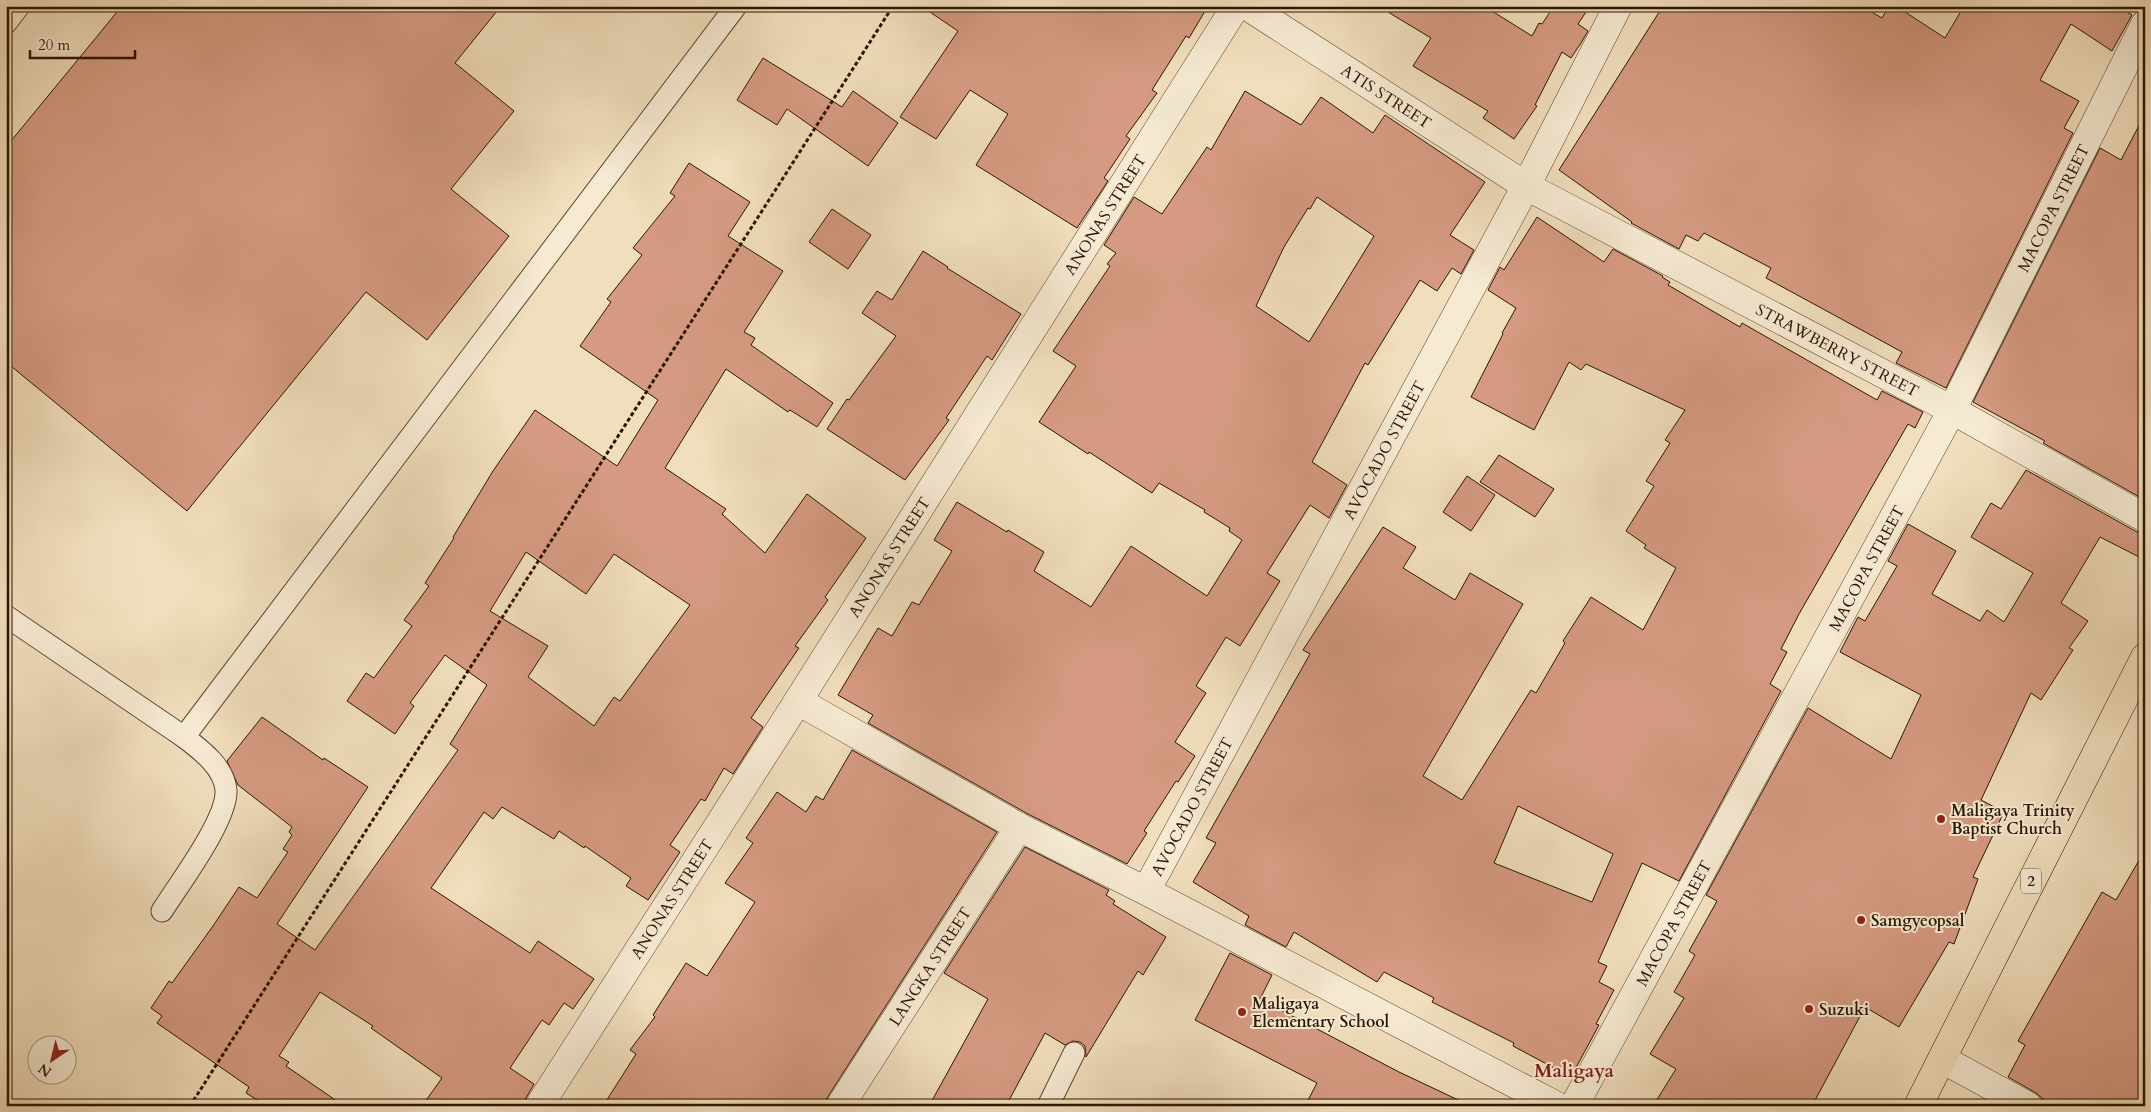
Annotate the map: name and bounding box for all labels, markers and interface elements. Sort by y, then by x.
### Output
scale bar [30,28,135,60]
text: 20 m [38,35,70,55]
street label: ATIS STREET [1337,60,1436,134]
street label: MACOPA STREET [2013,141,2095,276]
street label: ANONAS STREET [1059,150,1152,279]
street label: STRAWBERRY STREET [1752,299,1923,403]
street label: AVOCADO STREET [1338,377,1431,523]
street label: ANONAS STREET [843,493,936,622]
street label: MACOPA STREET [1824,502,1910,635]
street label: AVOCADO STREET [1146,734,1239,880]
place label: Maligaya Trinity Baptist Church [1951,800,2075,840]
marker: Maligaya Trinity Baptist Church [1935,813,1947,825]
street label: ANONAS STREET [626,835,719,964]
street label: MACOPA STREET [1631,857,1717,990]
road number: 2 [2021,868,2041,894]
street label: LANGKA STREET [884,903,977,1031]
place label: Samgyeopsal [1871,910,1965,932]
marker: Samgyeopsal [1855,914,1867,926]
place label: Maligaya Elementary School [1252,993,1390,1033]
place label: Suzuki [1819,999,1869,1021]
marker: Suzuki [1803,1003,1815,1015]
marker: Maligaya Elementary School [1236,1006,1248,1018]
north arrow [28,1034,78,1084]
district label: Maligaya [1534,1058,1615,1084]
text: N [34,1059,55,1082]

